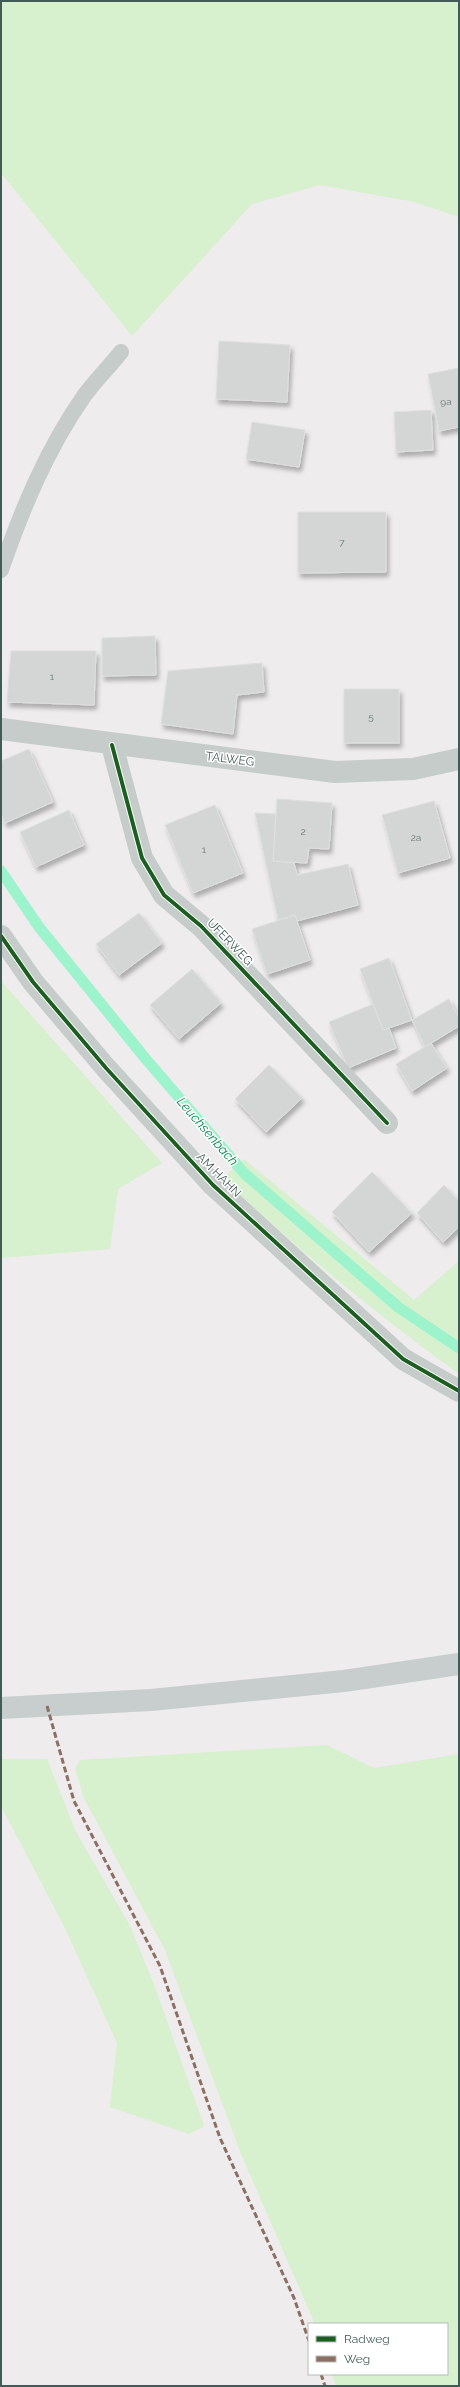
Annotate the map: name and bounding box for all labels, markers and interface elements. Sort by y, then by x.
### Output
house number: 9a [440,396,452,407]
house number: 7 [339,537,345,548]
house number: 1 [50,671,55,682]
house number: 5 [368,711,374,722]
street label: TALWEG [205,749,255,769]
house number: 2 [300,826,306,837]
house number: 2a [411,832,421,843]
house number: 1 [202,844,207,855]
street label: UFERWEG [204,916,256,968]
water label: Leuchsenbach [174,1094,241,1168]
street label: AM HAHN [194,1150,244,1200]
legend [308,2323,448,2375]
text: Radweg [344,2332,390,2346]
text: Weg [344,2352,370,2366]

